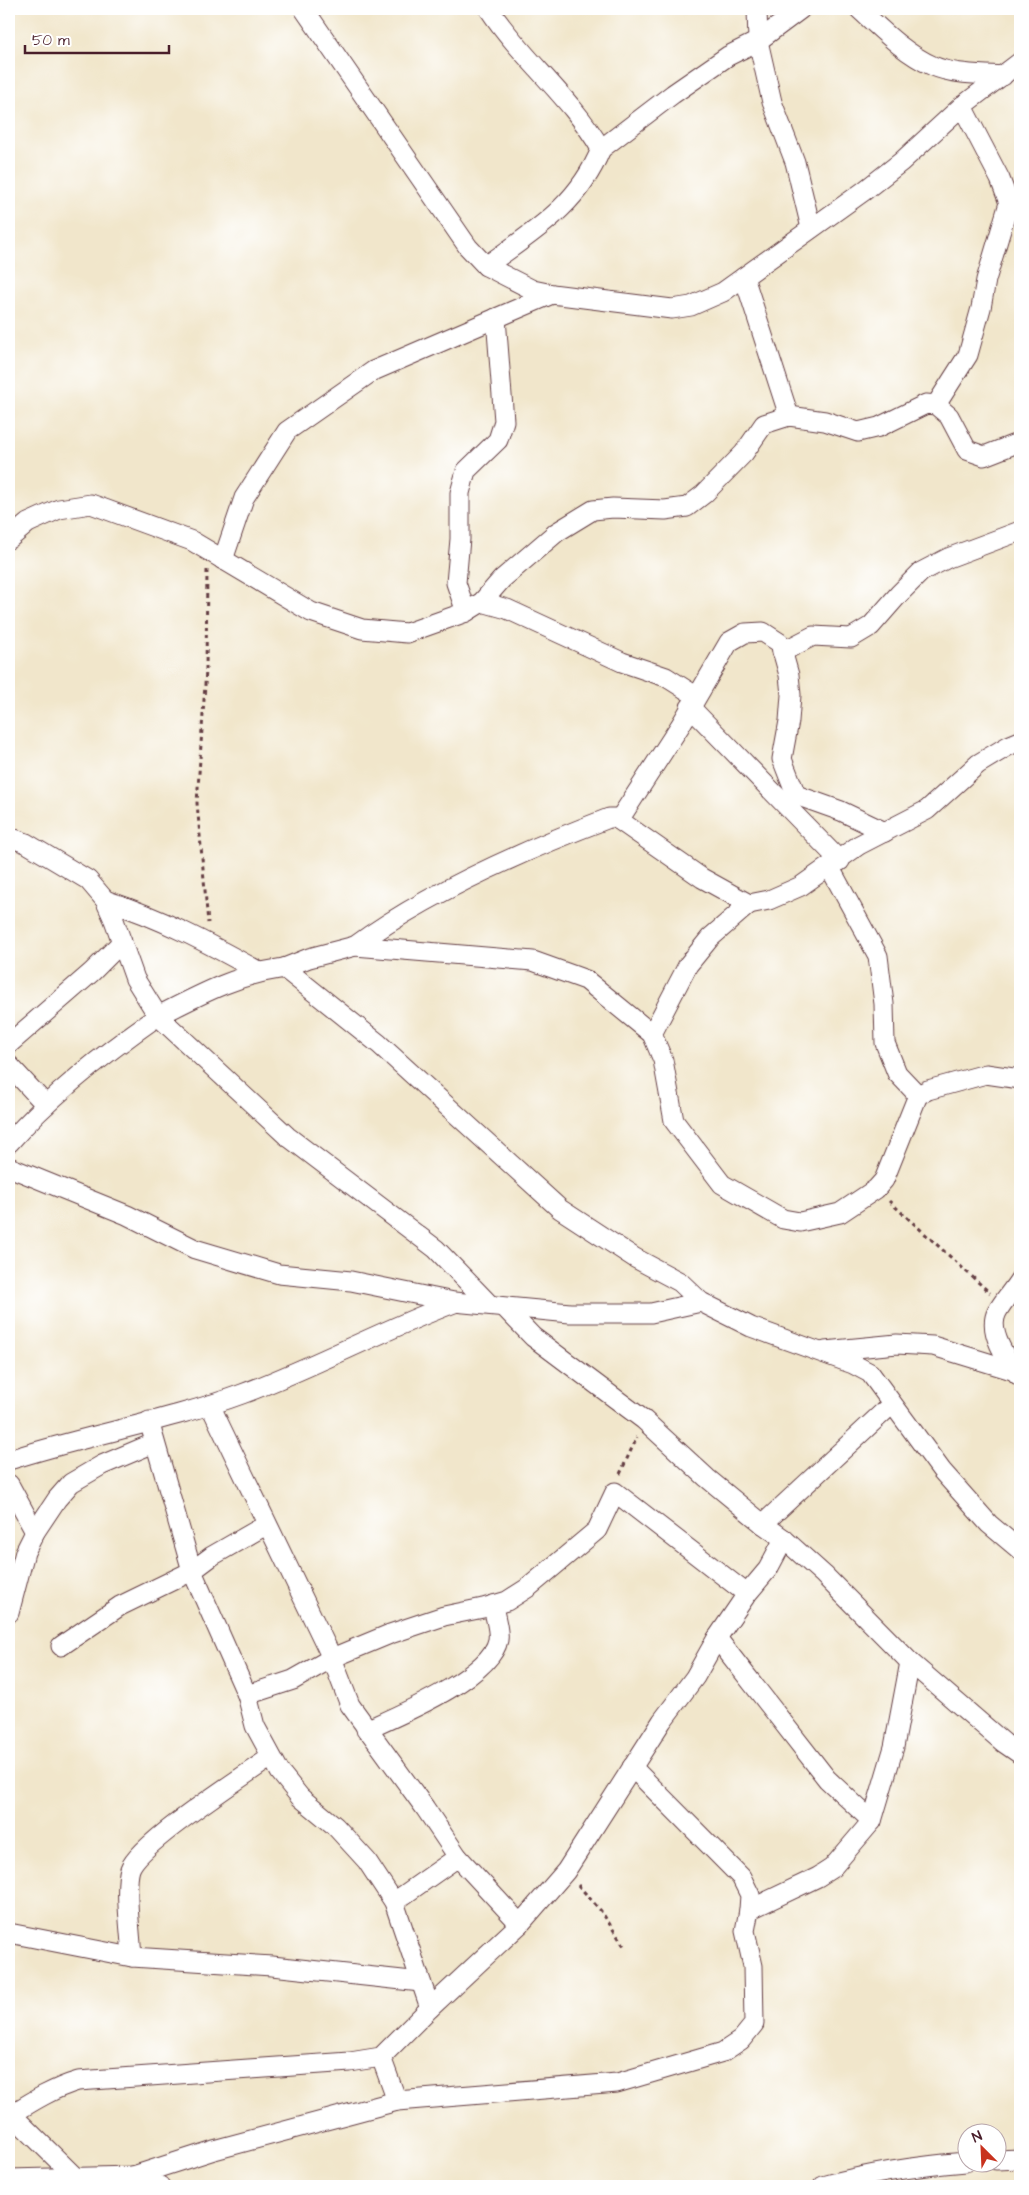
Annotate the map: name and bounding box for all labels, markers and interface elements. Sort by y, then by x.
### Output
scale bar [25,22,169,54]
text: 50 m [32,30,70,51]
north arrow [956,2122,1006,2172]
text: N [969,2126,985,2148]

